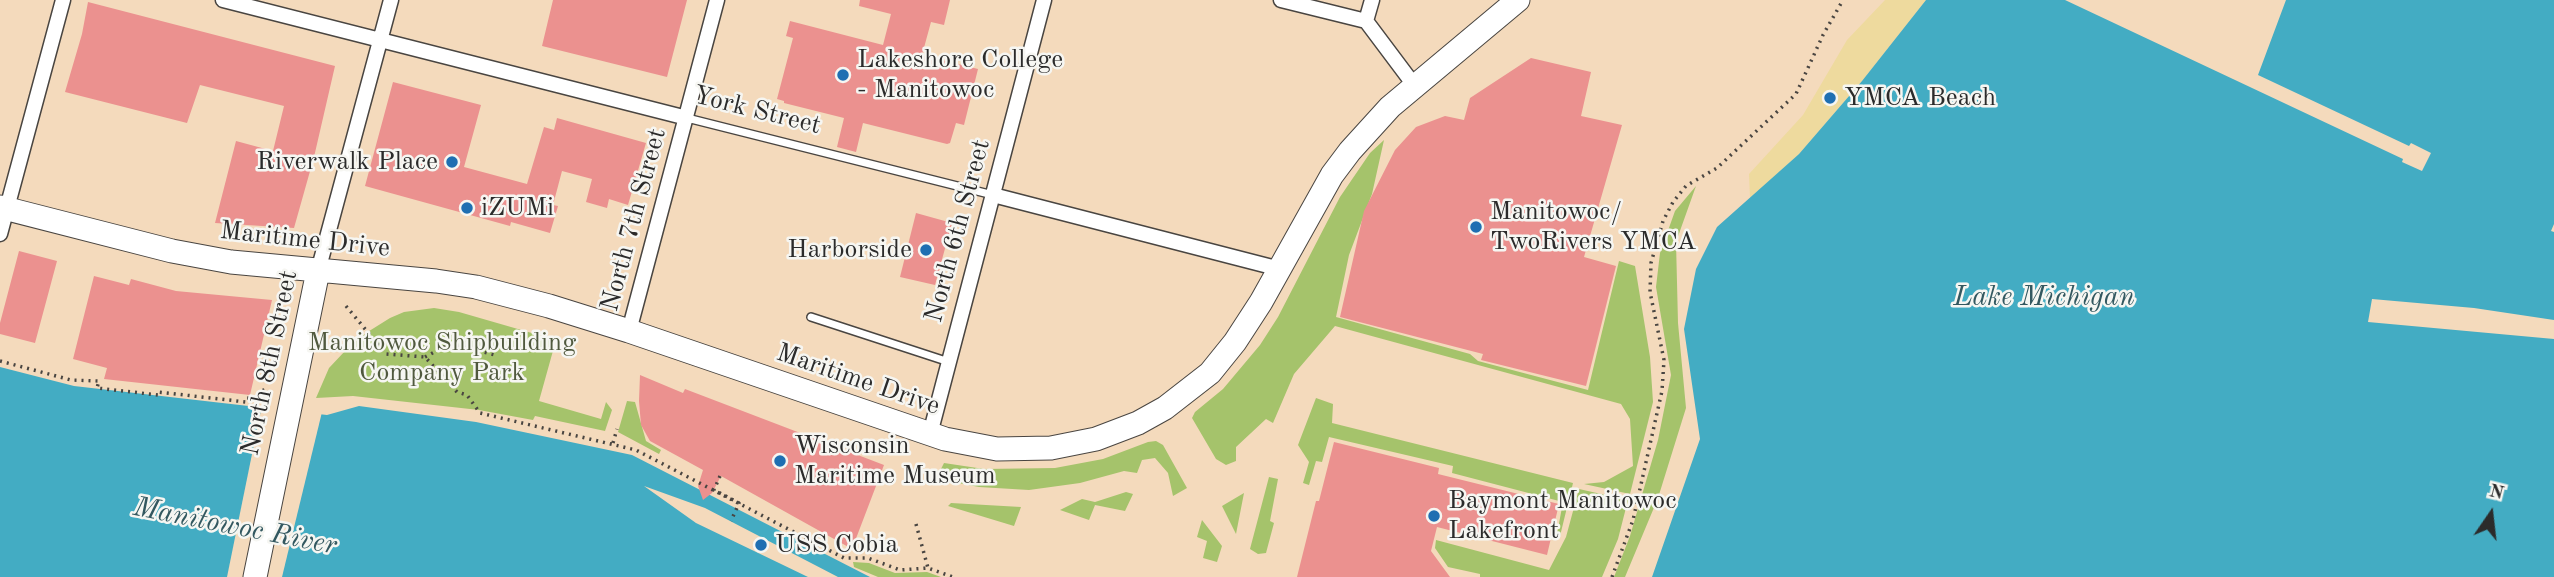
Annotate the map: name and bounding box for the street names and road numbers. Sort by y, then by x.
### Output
street label: York Street [690,80,824,142]
street label: North 7th Street [595,125,673,315]
street label: North 6th Street [919,136,997,326]
street label: Maritime Drive [218,216,392,264]
street label: North 8th Street [235,268,305,458]
street label: Maritime Drive [772,337,944,423]

